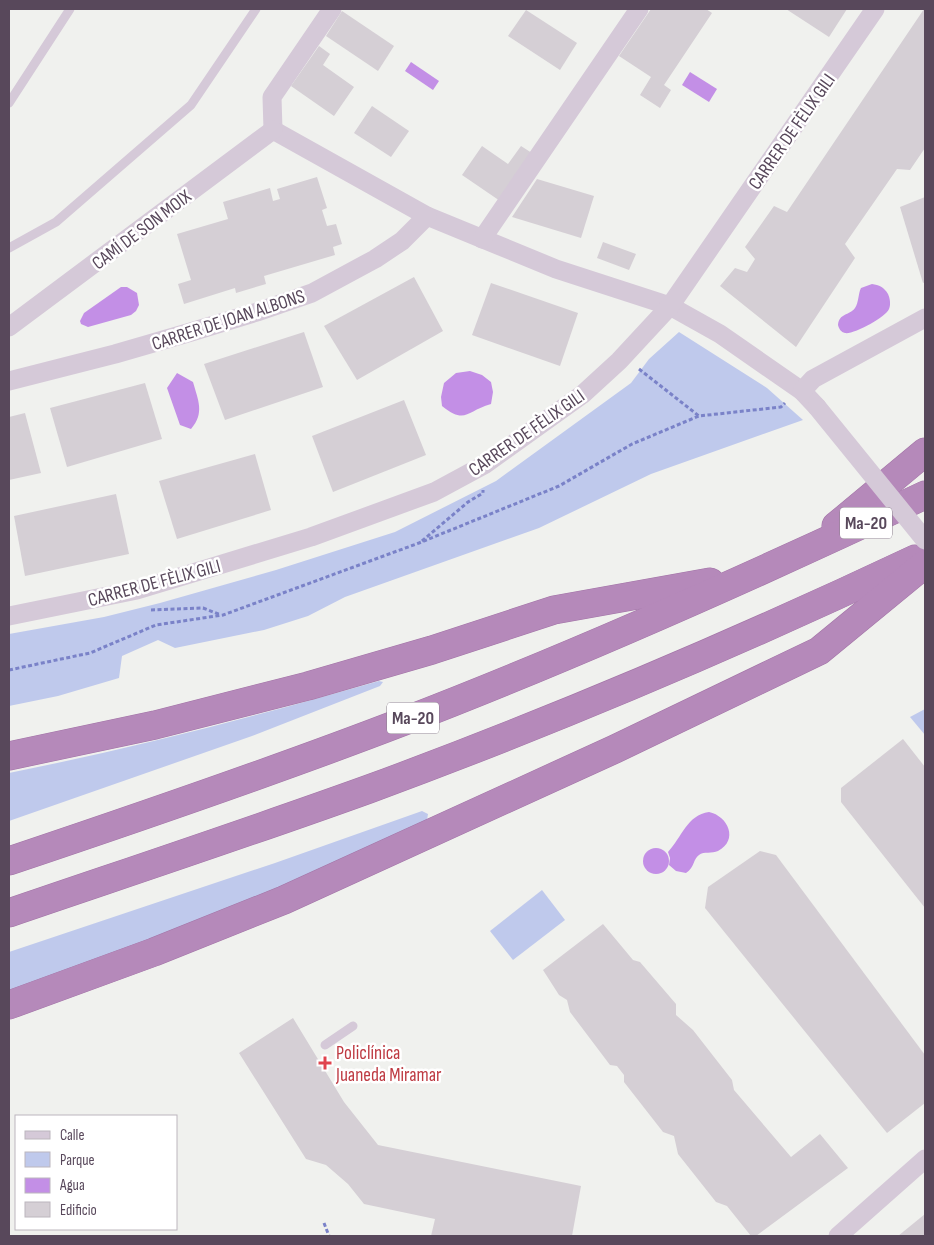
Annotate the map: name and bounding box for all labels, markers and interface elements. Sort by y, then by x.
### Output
street label: CARRER DE FÈLIX GILI [744,69,841,194]
street label: CAMÍ DE SON MOIX [88,185,196,275]
street label: CARRER DE JOAN ALBONS [149,285,308,356]
street label: CARRER DE FÈLIX GILI [464,385,589,482]
road number: Ma-20 [840,508,892,538]
street label: CARRER DE FÈLIX GILI [86,555,223,612]
road number: Ma-20 [387,702,439,734]
place label: Policlínica Juaneda Miramar [335,1042,442,1087]
marker: Policlínica Juaneda Miramar [318,1056,332,1070]
legend [15,1115,178,1230]
text: Calle [60,1126,84,1145]
text: Parque [60,1151,95,1170]
text: Agua [59,1176,85,1195]
text: Edificio [60,1201,97,1220]

